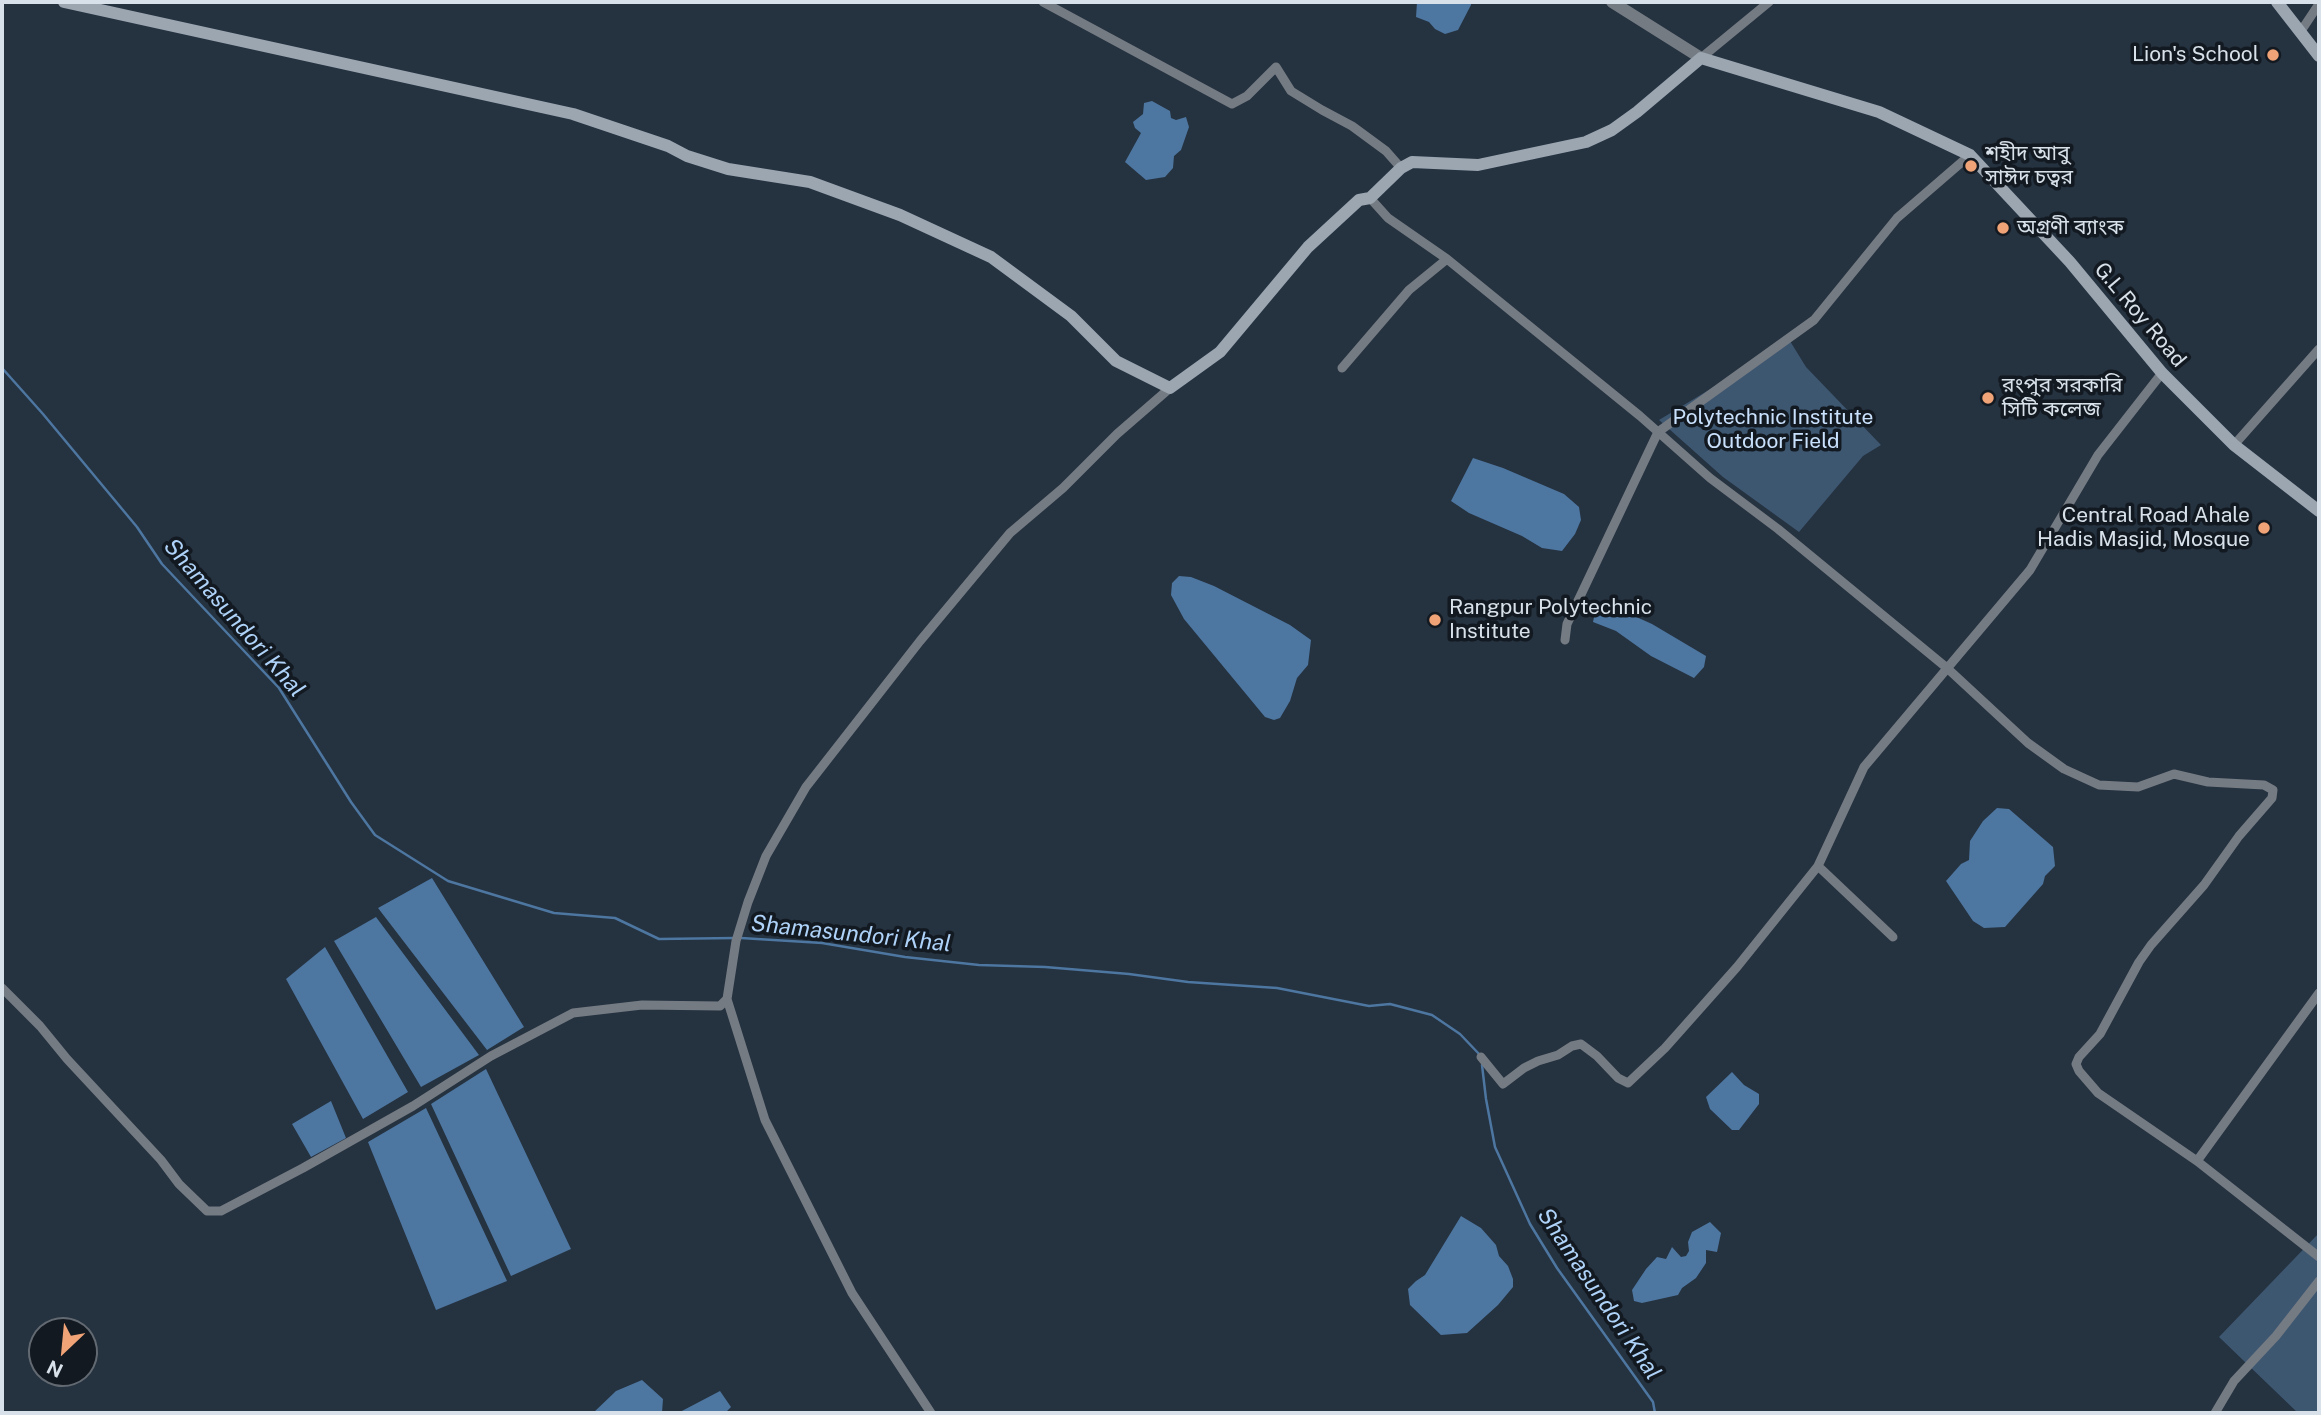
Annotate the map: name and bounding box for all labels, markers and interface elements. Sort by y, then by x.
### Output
place label: Lion's School [2132,42,2259,68]
marker: Lion's School [2265,47,2281,63]
place label: শহীদ আবু সাঈদ চত্বর [1985,141,2073,191]
marker: শহীদ আবু সাঈদ চত্বর [1963,158,1979,174]
place label: অগ্রণী ব্যাংক [2017,215,2124,241]
marker: অগ্রণী ব্যাংক [1995,220,2011,236]
street label: G.L Roy Road [2089,257,2191,373]
place label: রংপুর সরকারি সিটি কলেজ [2002,373,2123,423]
marker: রংপুর সরকারি সিটি কলেজ [1980,390,1996,406]
park label: Polytechnic Institute Outdoor Field [1672,405,1874,455]
place label: Central Road Ahale Hadis Masjid, Mosque [2037,503,2250,553]
marker: Central Road Ahale Hadis Masjid, Mosque [2256,520,2272,536]
water label: Shamasundori Khal [158,533,310,703]
place label: Rangpur Polytechnic Institute [1449,595,1652,645]
marker: Rangpur Polytechnic Institute [1427,612,1443,628]
water label: Shamasundori Khal [749,910,953,958]
water label: Shamasundori Khal [1531,1203,1667,1385]
north arrow [28,1317,98,1387]
text: N [43,1356,66,1382]

